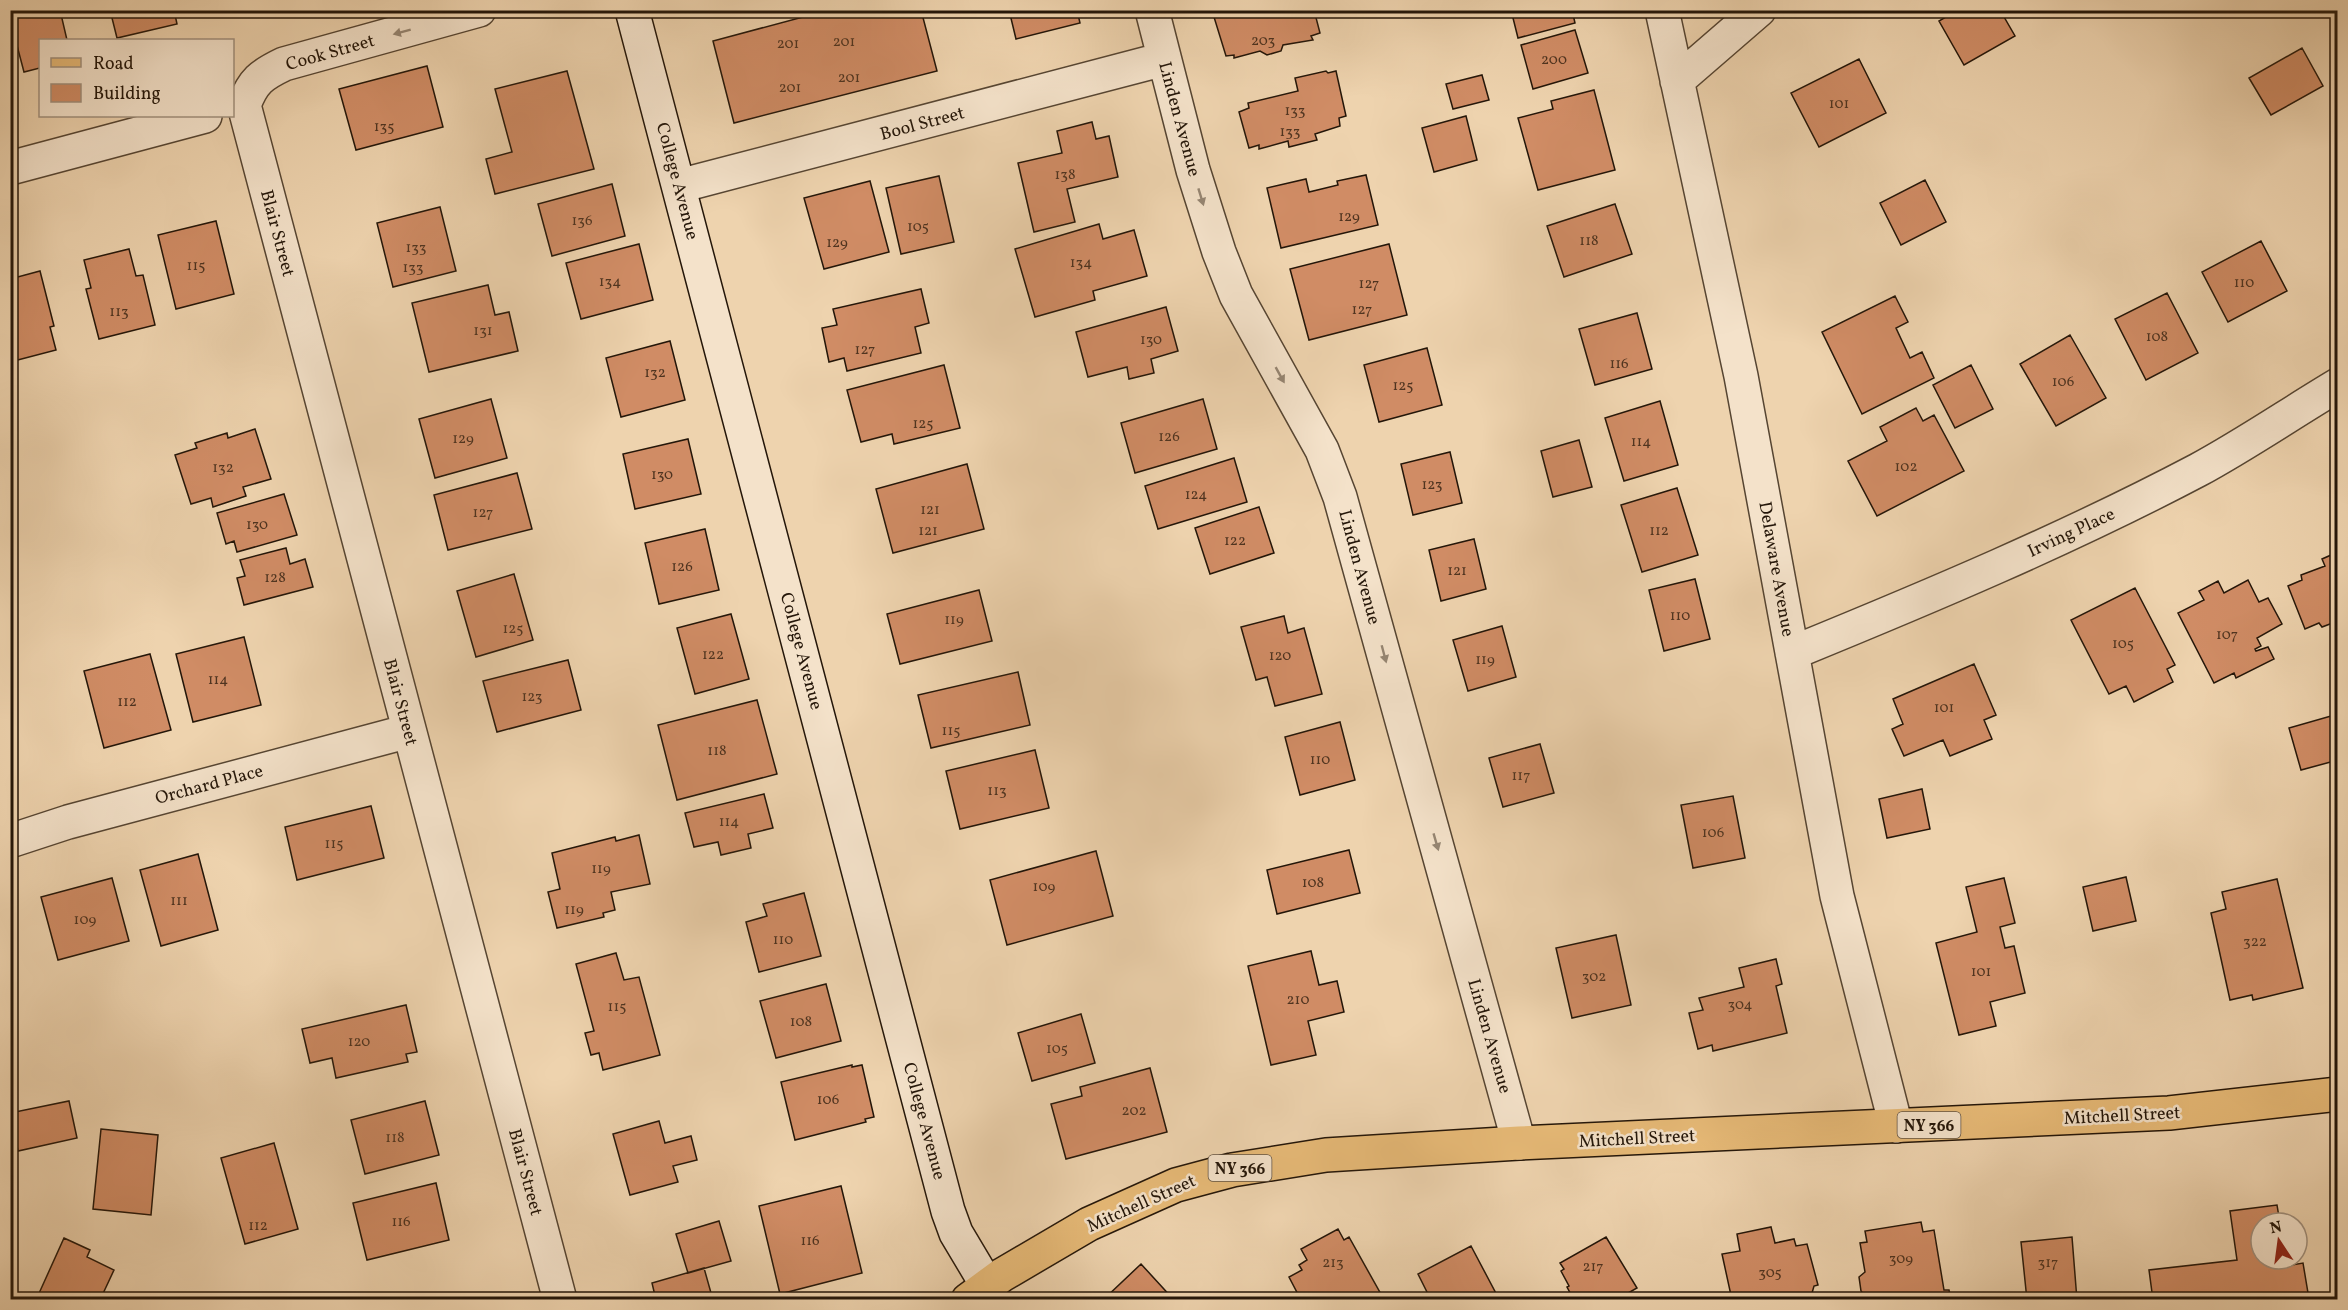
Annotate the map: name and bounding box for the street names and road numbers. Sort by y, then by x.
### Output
street label: Cook Street [283,29,378,78]
street label: Linden Avenue [1151,59,1206,180]
street label: Bool Street [877,101,967,148]
street label: College Avenue [649,120,704,243]
street label: Blair Street [253,187,300,280]
street label: Delaware Avenue [1751,500,1800,639]
street label: Irving Place [2024,502,2119,565]
street label: Linden Avenue [1331,507,1386,628]
street label: College Avenue [773,590,828,713]
street label: Blair Street [376,656,423,749]
street label: Orchard Place [153,759,266,812]
street label: Linden Avenue [1460,976,1517,1097]
street label: College Avenue [896,1060,951,1183]
street label: Mitchell Street [2063,1101,2181,1132]
road number: NY 366 [1898,1112,1960,1138]
street label: Mitchell Street [1578,1124,1696,1155]
street label: Blair Street [501,1126,548,1219]
road number: NY 366 [1208,1155,1272,1181]
street label: Mitchell Street [1083,1169,1200,1240]

